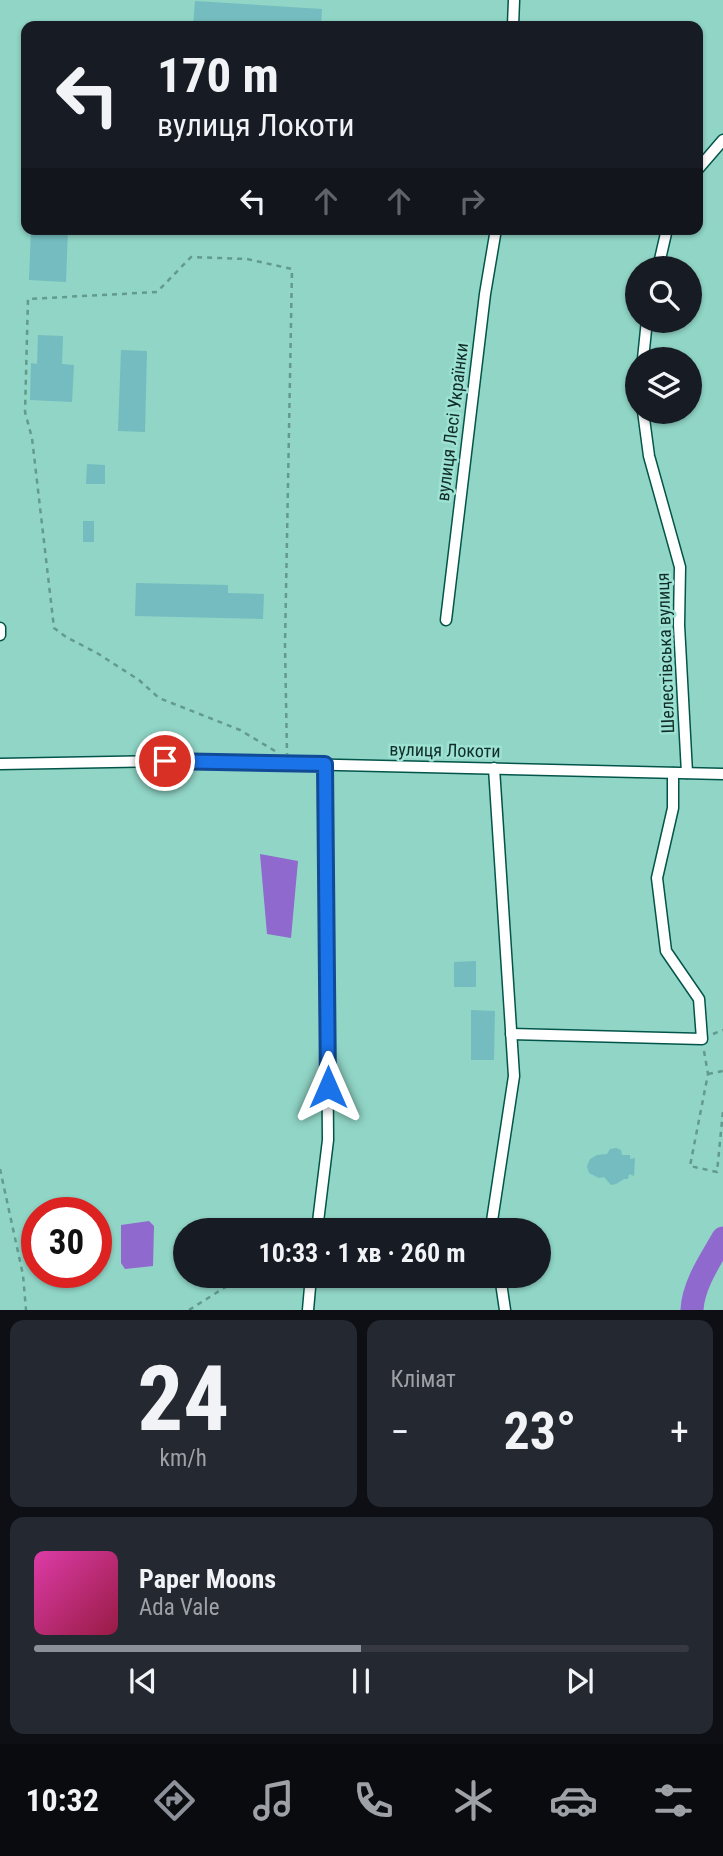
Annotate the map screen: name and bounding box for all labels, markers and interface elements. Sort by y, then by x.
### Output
text: 170 m [157,47,279,104]
icon: left [42,49,133,140]
text: вулиця Локоти [157,106,354,144]
icon: left [234,182,272,220]
icon: ahead [307,182,345,220]
icon: ahead [380,182,418,220]
icon: right [453,182,491,220]
map controls [625,256,702,424]
button: search [625,256,702,333]
street label: вулиця Лесі Українки [432,342,472,502]
button: layers [625,347,702,424]
street label: Шелестівська вулиця [652,572,678,734]
pin [135,731,195,791]
street label: вулиця Локоти [389,739,501,761]
icon: arrive [146,742,184,780]
position arrow [291,1050,365,1124]
speed limit sign: 30 [21,1197,112,1288]
text: 10:33 · 1 хв · 260 m [259,1238,465,1268]
text: 24 [137,1346,229,1452]
text: Клімат [391,1366,456,1393]
text: 23° [503,1401,576,1462]
text: − [391,1410,410,1454]
text: + [670,1410,689,1454]
text: km/h [160,1445,207,1472]
text: Paper Moons [139,1564,276,1594]
text: Ada Vale [139,1594,219,1621]
icon: previous [124,1662,162,1700]
icon: pause [342,1662,380,1700]
icon: next [561,1662,599,1700]
icon: directions [150,1776,199,1825]
icon: music [249,1776,298,1825]
icon: phone [349,1776,398,1825]
icon: climate [449,1776,498,1825]
icon: car [549,1776,598,1825]
icon: filters [649,1776,698,1825]
text: 10:32 [25,1781,99,1819]

